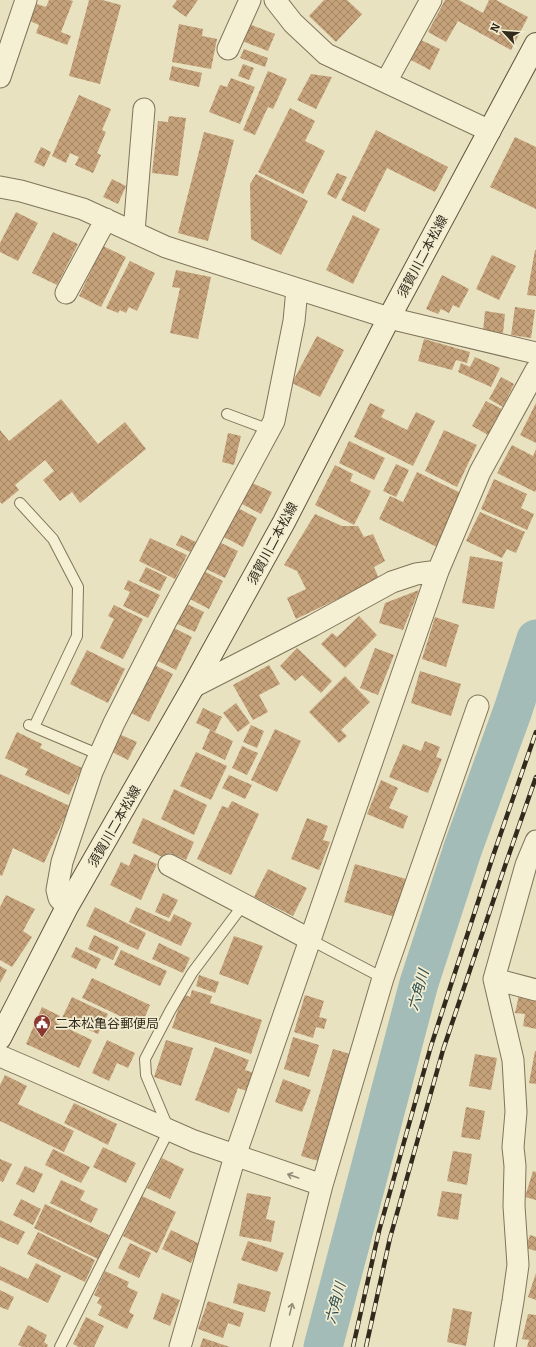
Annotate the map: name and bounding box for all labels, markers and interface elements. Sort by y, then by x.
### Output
north arrow [484,12,524,52]
text: N [488,21,503,35]
street label: 須賀川二本松線 [394,213,450,300]
street label: 須賀川二本松線 [244,500,300,587]
street label: 須賀川二本松線 [85,783,144,869]
water label: 六角川 [405,966,433,1013]
public building icon: 二本松亀谷郵便局 [32,1013,52,1038]
place label: 二本松亀谷郵便局 [55,1016,159,1031]
one-way arrow [287,1171,299,1179]
water label: 六角川 [322,1279,350,1326]
one-way arrow [288,1303,295,1316]

